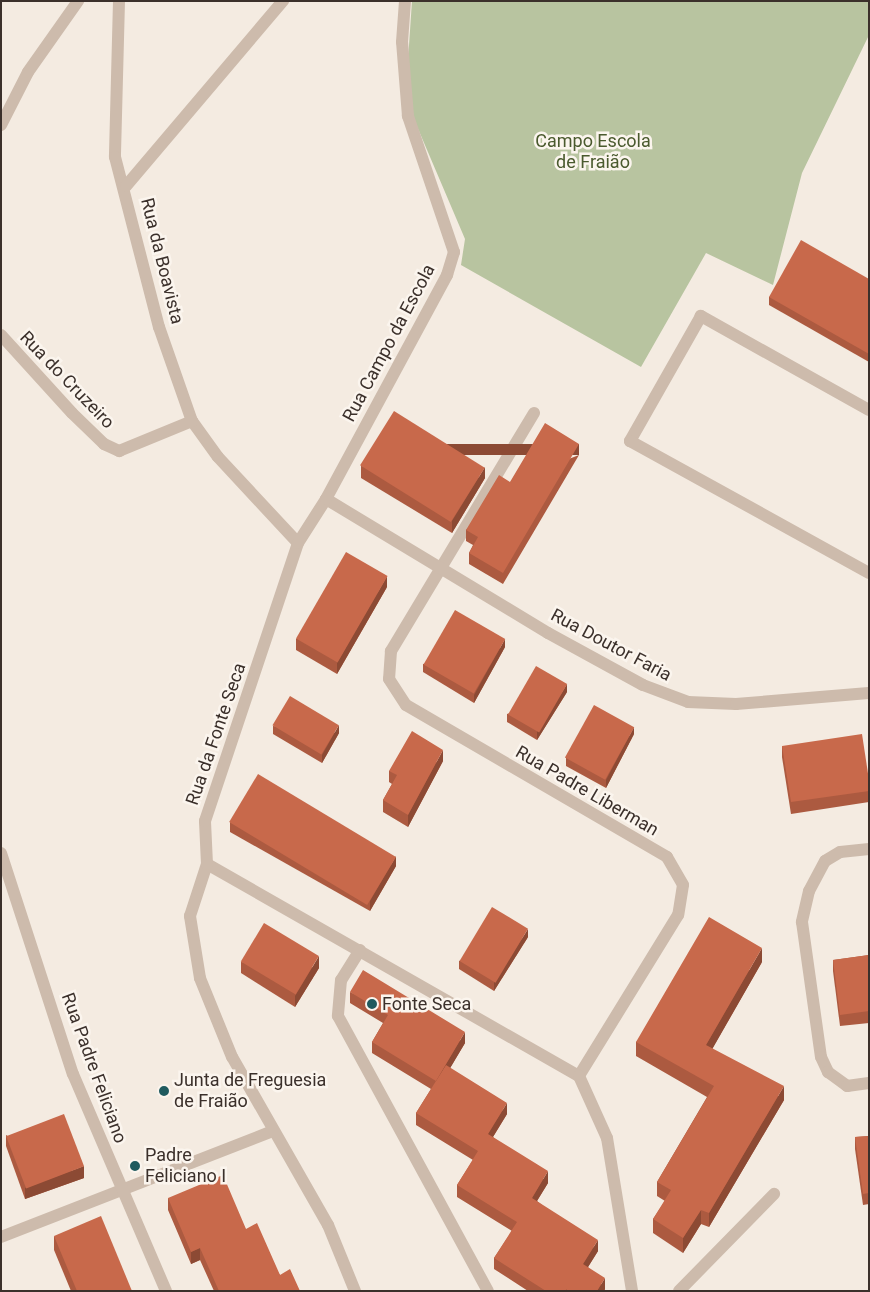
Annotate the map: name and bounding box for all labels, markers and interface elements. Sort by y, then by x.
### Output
park label: Campo Escola de Fraião [535,131,651,173]
street label: Rua da Boavista [136,196,188,326]
street label: Rua Campo da Escola [338,261,440,425]
street label: Rua do Cruzeiro [15,327,119,433]
street label: Rua Doutor Faria [547,604,675,686]
street label: Rua da Fonte Seca [182,660,250,808]
street label: Rua Padre Liberman [512,741,662,841]
street label: Rua Padre Feliciano [57,990,131,1146]
place label: Fonte Seca [382,993,471,1015]
marker: Fonte Seca [366,998,378,1010]
place label: Junta de Freguesia de Fraião [174,1070,326,1112]
marker: Junta de Freguesia de Fraião [158,1085,170,1097]
place label: Padre Feliciano I [145,1145,226,1188]
marker: Padre Feliciano I [129,1160,141,1172]

